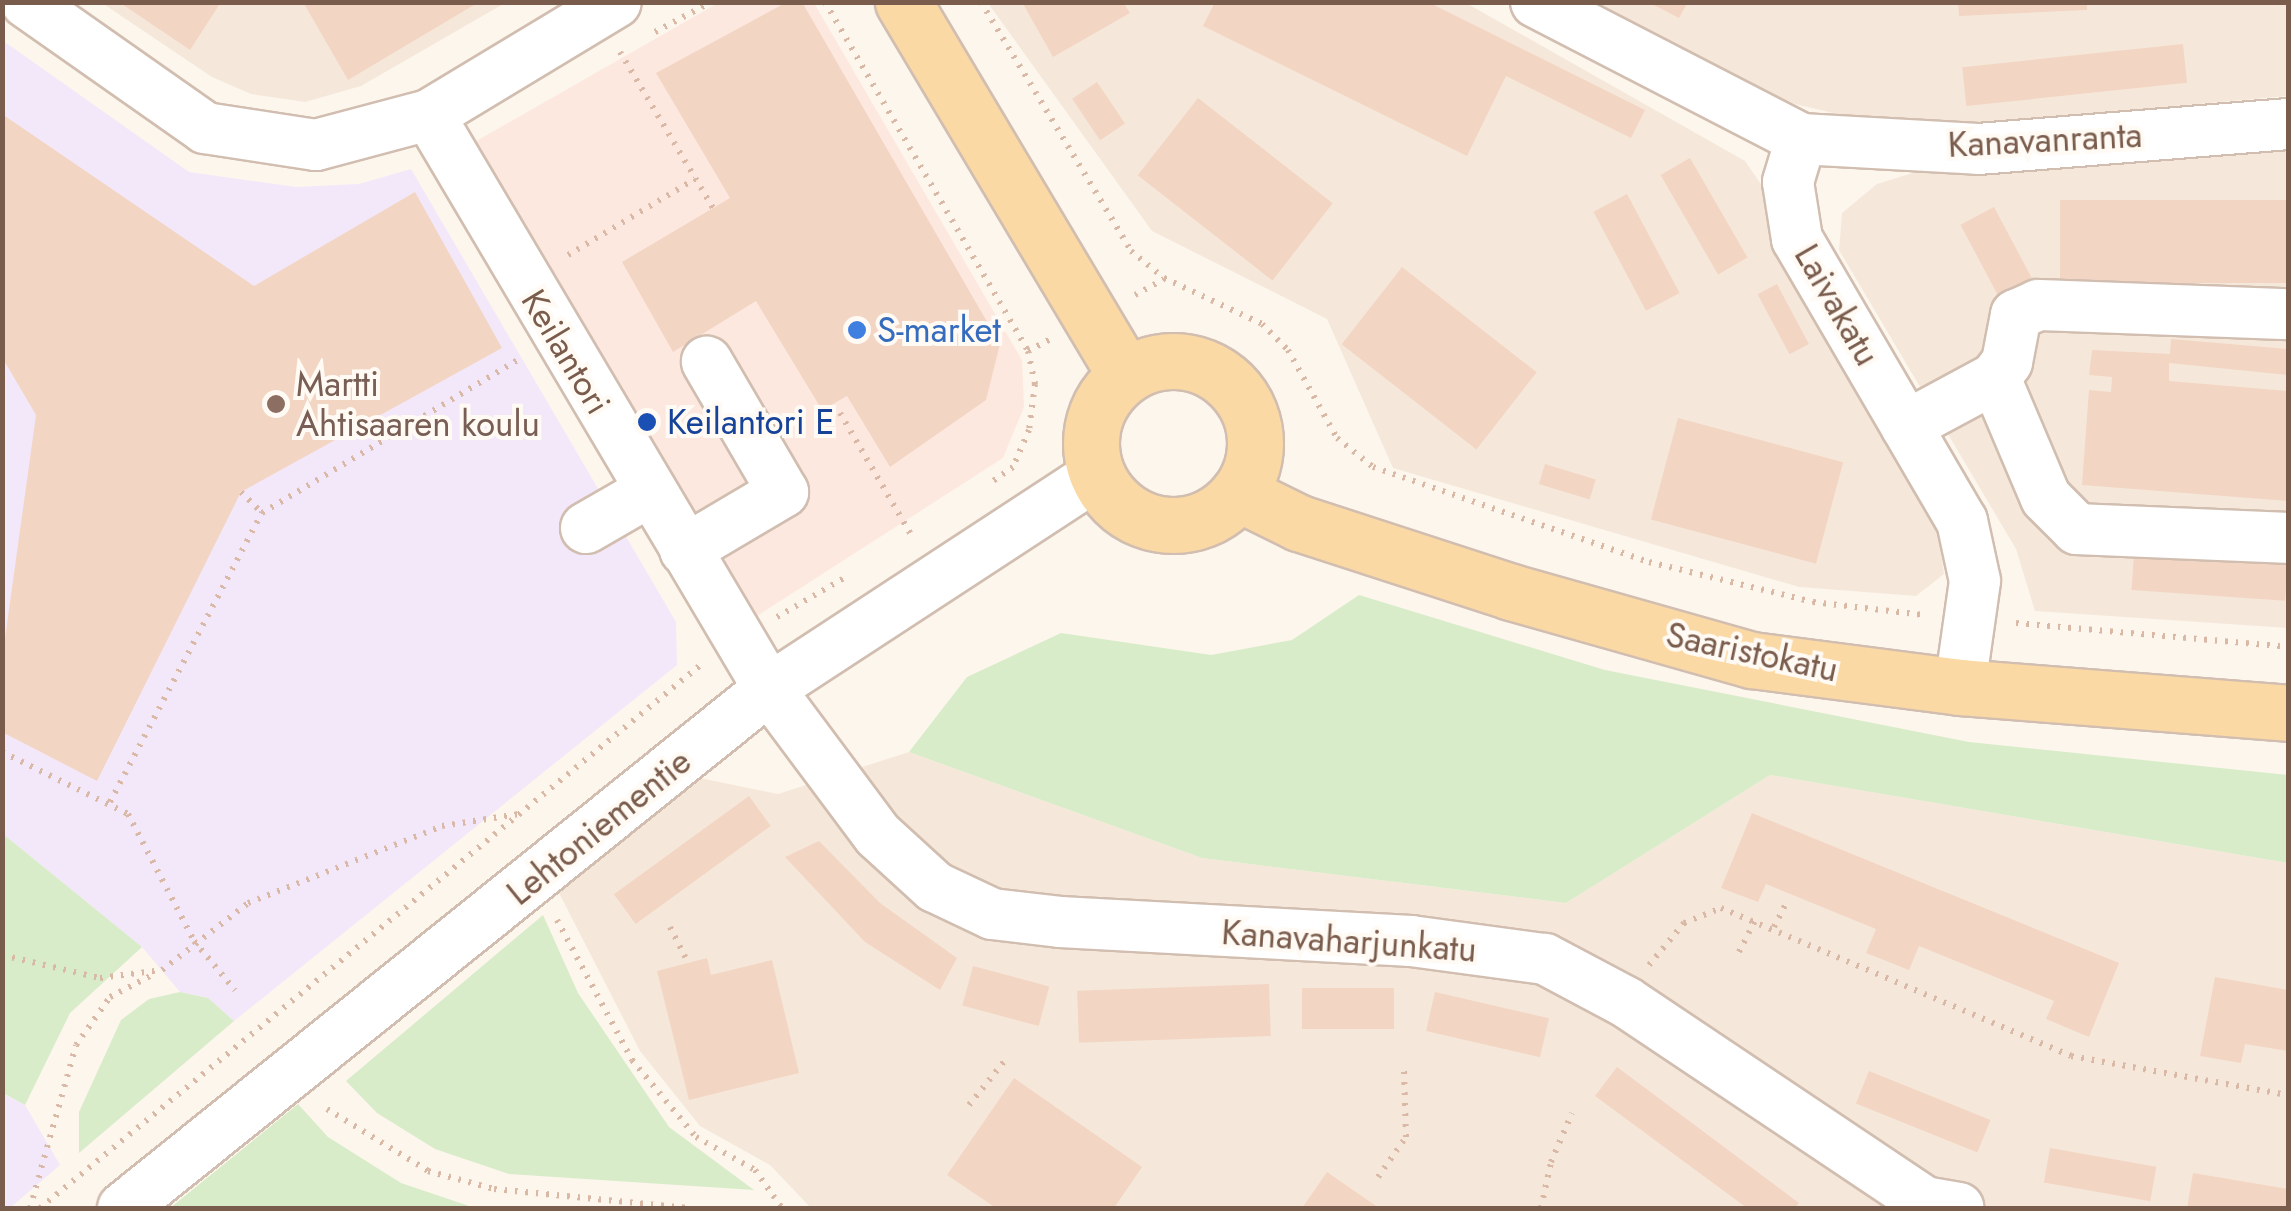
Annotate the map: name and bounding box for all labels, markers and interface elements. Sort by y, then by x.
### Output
street label: Kanavanranta [1947,114,2143,166]
street label: Laivakatu [1786,237,1888,373]
street label: Keilantori [513,282,619,422]
place label: S-market [877,309,1001,351]
marker: S-market [846,319,868,341]
place label: Martti Ahtisaaren koulu [296,363,540,445]
marker: Martti Ahtisaaren koulu [265,393,287,415]
place label: Keilantori E [667,401,834,443]
marker: Keilantori E [636,411,658,433]
street label: Saaristokatu [1662,613,1842,691]
street label: Lehtoniementie [499,740,699,914]
street label: Kanavaharjunkatu [1220,911,1478,971]

